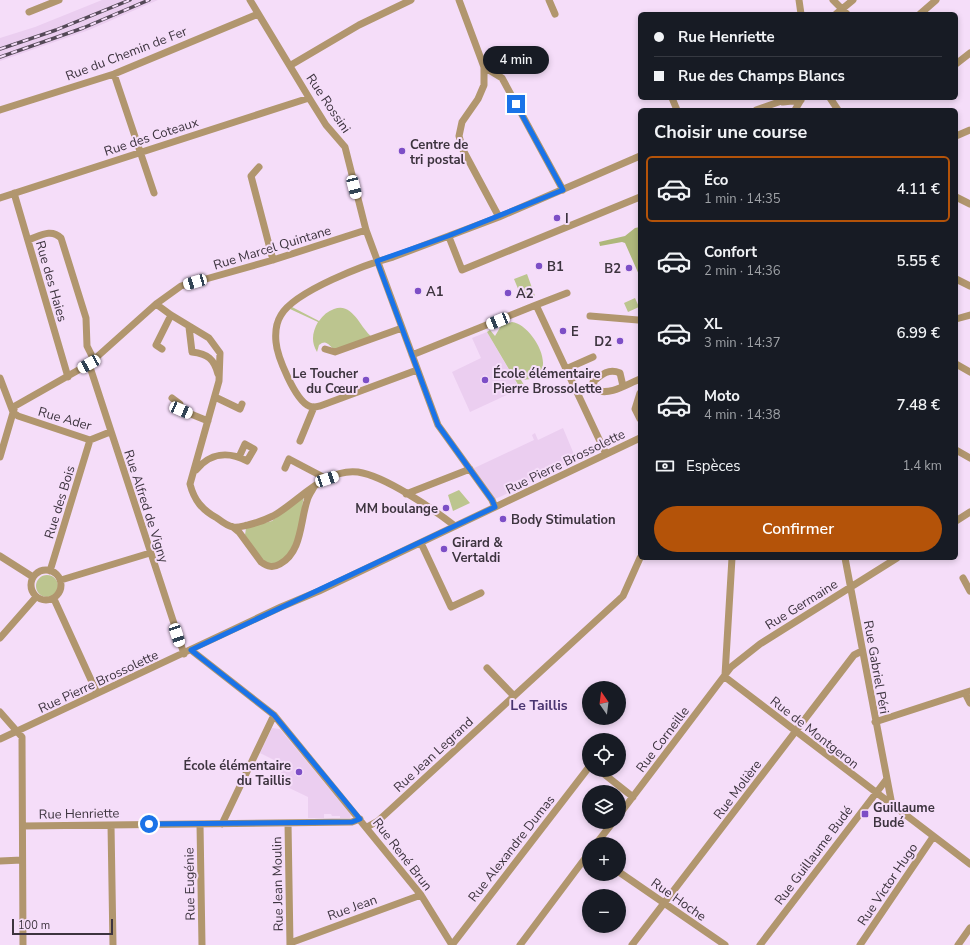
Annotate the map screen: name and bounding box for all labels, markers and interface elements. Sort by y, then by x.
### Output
street label: Rue du Chemin de Fer [63,22,190,85]
text: Rue Henriette [678,27,775,47]
callout: 4 min [483,46,549,74]
text: 4 min [499,51,533,69]
text: Rue des Champs Blancs [678,66,845,86]
street label: Rue Rossini [302,70,355,137]
route end [507,95,525,113]
street label: Rue des Coteaux [102,113,201,161]
text: Choisir une course [654,120,807,144]
place label: Centre de tri postal [410,136,468,169]
marker: Centre de tri postal [397,146,407,156]
text: Éco [704,170,728,190]
icon: car [656,171,692,207]
car [345,174,363,200]
text: 4.11 € [896,179,940,199]
text: 1 min · 14:35 [704,190,780,208]
place label: I [565,210,569,228]
marker: I [552,213,562,223]
street label: Rue Marcel Quintane [211,221,333,274]
street label: Rue des Haies [31,239,71,324]
text: Confort [704,242,757,262]
icon: car [656,243,692,279]
text: 5.55 € [896,251,940,271]
place label: B1 [547,258,564,276]
place label: B2 [604,260,621,278]
marker: B1 [534,261,544,271]
text: 2 min · 14:36 [704,262,780,280]
marker: B2 [624,263,634,273]
car [182,273,208,291]
place label: A1 [426,283,444,301]
place label: A2 [516,285,534,303]
marker: A1 [413,286,423,296]
marker: A2 [503,288,513,298]
car [485,311,511,331]
text: XL [704,314,723,334]
icon: car [656,315,692,351]
place label: E [571,323,579,341]
text: 6.99 € [896,323,940,343]
marker: E [558,326,568,336]
place label: D2 [594,333,612,351]
text: 3 min · 14:37 [704,334,780,352]
marker: D2 [615,336,625,346]
car [76,353,102,375]
place label: Le Toucher du Cœur [292,365,359,398]
place label: École élémentaire Pierre Brossolette [493,365,602,398]
marker: Le Toucher du Cœur [361,375,371,385]
marker: École élémentaire Pierre Brossolette [480,375,490,385]
text: Moto [704,386,740,406]
icon: car [656,387,692,423]
text: 7.48 € [896,395,940,415]
car [168,400,194,420]
street label: Rue Ader [36,403,94,435]
text: 4 min · 14:38 [704,406,780,424]
street label: Rue Pierre Brossolette [503,425,628,499]
street label: Rue Alfred de Vigny [119,448,173,565]
icon: cash [654,455,676,477]
text: Espèces [686,456,741,476]
text: 1.4 km [902,457,942,475]
street label: Rue des Bois [40,464,80,541]
car [314,470,340,488]
place label: MM boulange [355,500,438,518]
marker: MM boulange [441,503,451,513]
button: Confirmer [654,506,942,552]
place label: Body Stimulation [511,511,616,529]
marker: Body Stimulation [498,514,508,524]
place label: Girard & Vertaldi [451,534,503,567]
marker: Girard & Vertaldi [439,544,449,554]
street label: Rue Germaine [762,575,841,634]
street label: Rue Gabriel Péri [859,619,893,715]
car [168,622,186,648]
street label: Rue Pierre Brossolette [35,646,162,718]
north arrow [582,681,626,725]
map controls [582,681,626,933]
street label: Rue de Montgeron [766,692,862,773]
district label: Le Taillis [510,696,568,715]
street label: Rue Corneille [632,703,694,776]
street label: Rue Jean Legrand [390,713,477,796]
button: locate [582,733,626,777]
street label: Rue Molière [710,756,766,823]
place label: École élémentaire du Taillis [183,757,291,790]
marker: École élémentaire du Taillis [294,767,304,777]
button: layers [582,785,626,829]
street label: Rue Alexandre Dumas [464,791,559,906]
place label: Guillaume Budé [873,799,935,832]
street label: Rue Guillaume Budé [771,802,857,909]
street label: Rue Henriette [38,804,120,824]
marker: Guillaume Budé [860,809,870,819]
route start [140,815,158,833]
street label: Rue René Brun [368,815,436,895]
street label: Rue Jean Moulin [268,836,288,932]
button: + [582,837,626,881]
street label: Rue Victor Hugo [854,840,922,929]
street label: Rue Eugénie [180,847,200,921]
street label: Rue Hoche [647,874,710,926]
button: − [582,889,626,933]
street label: Rue Jean [325,891,380,925]
scale bar [12,917,113,936]
text: 100 m [18,918,50,933]

